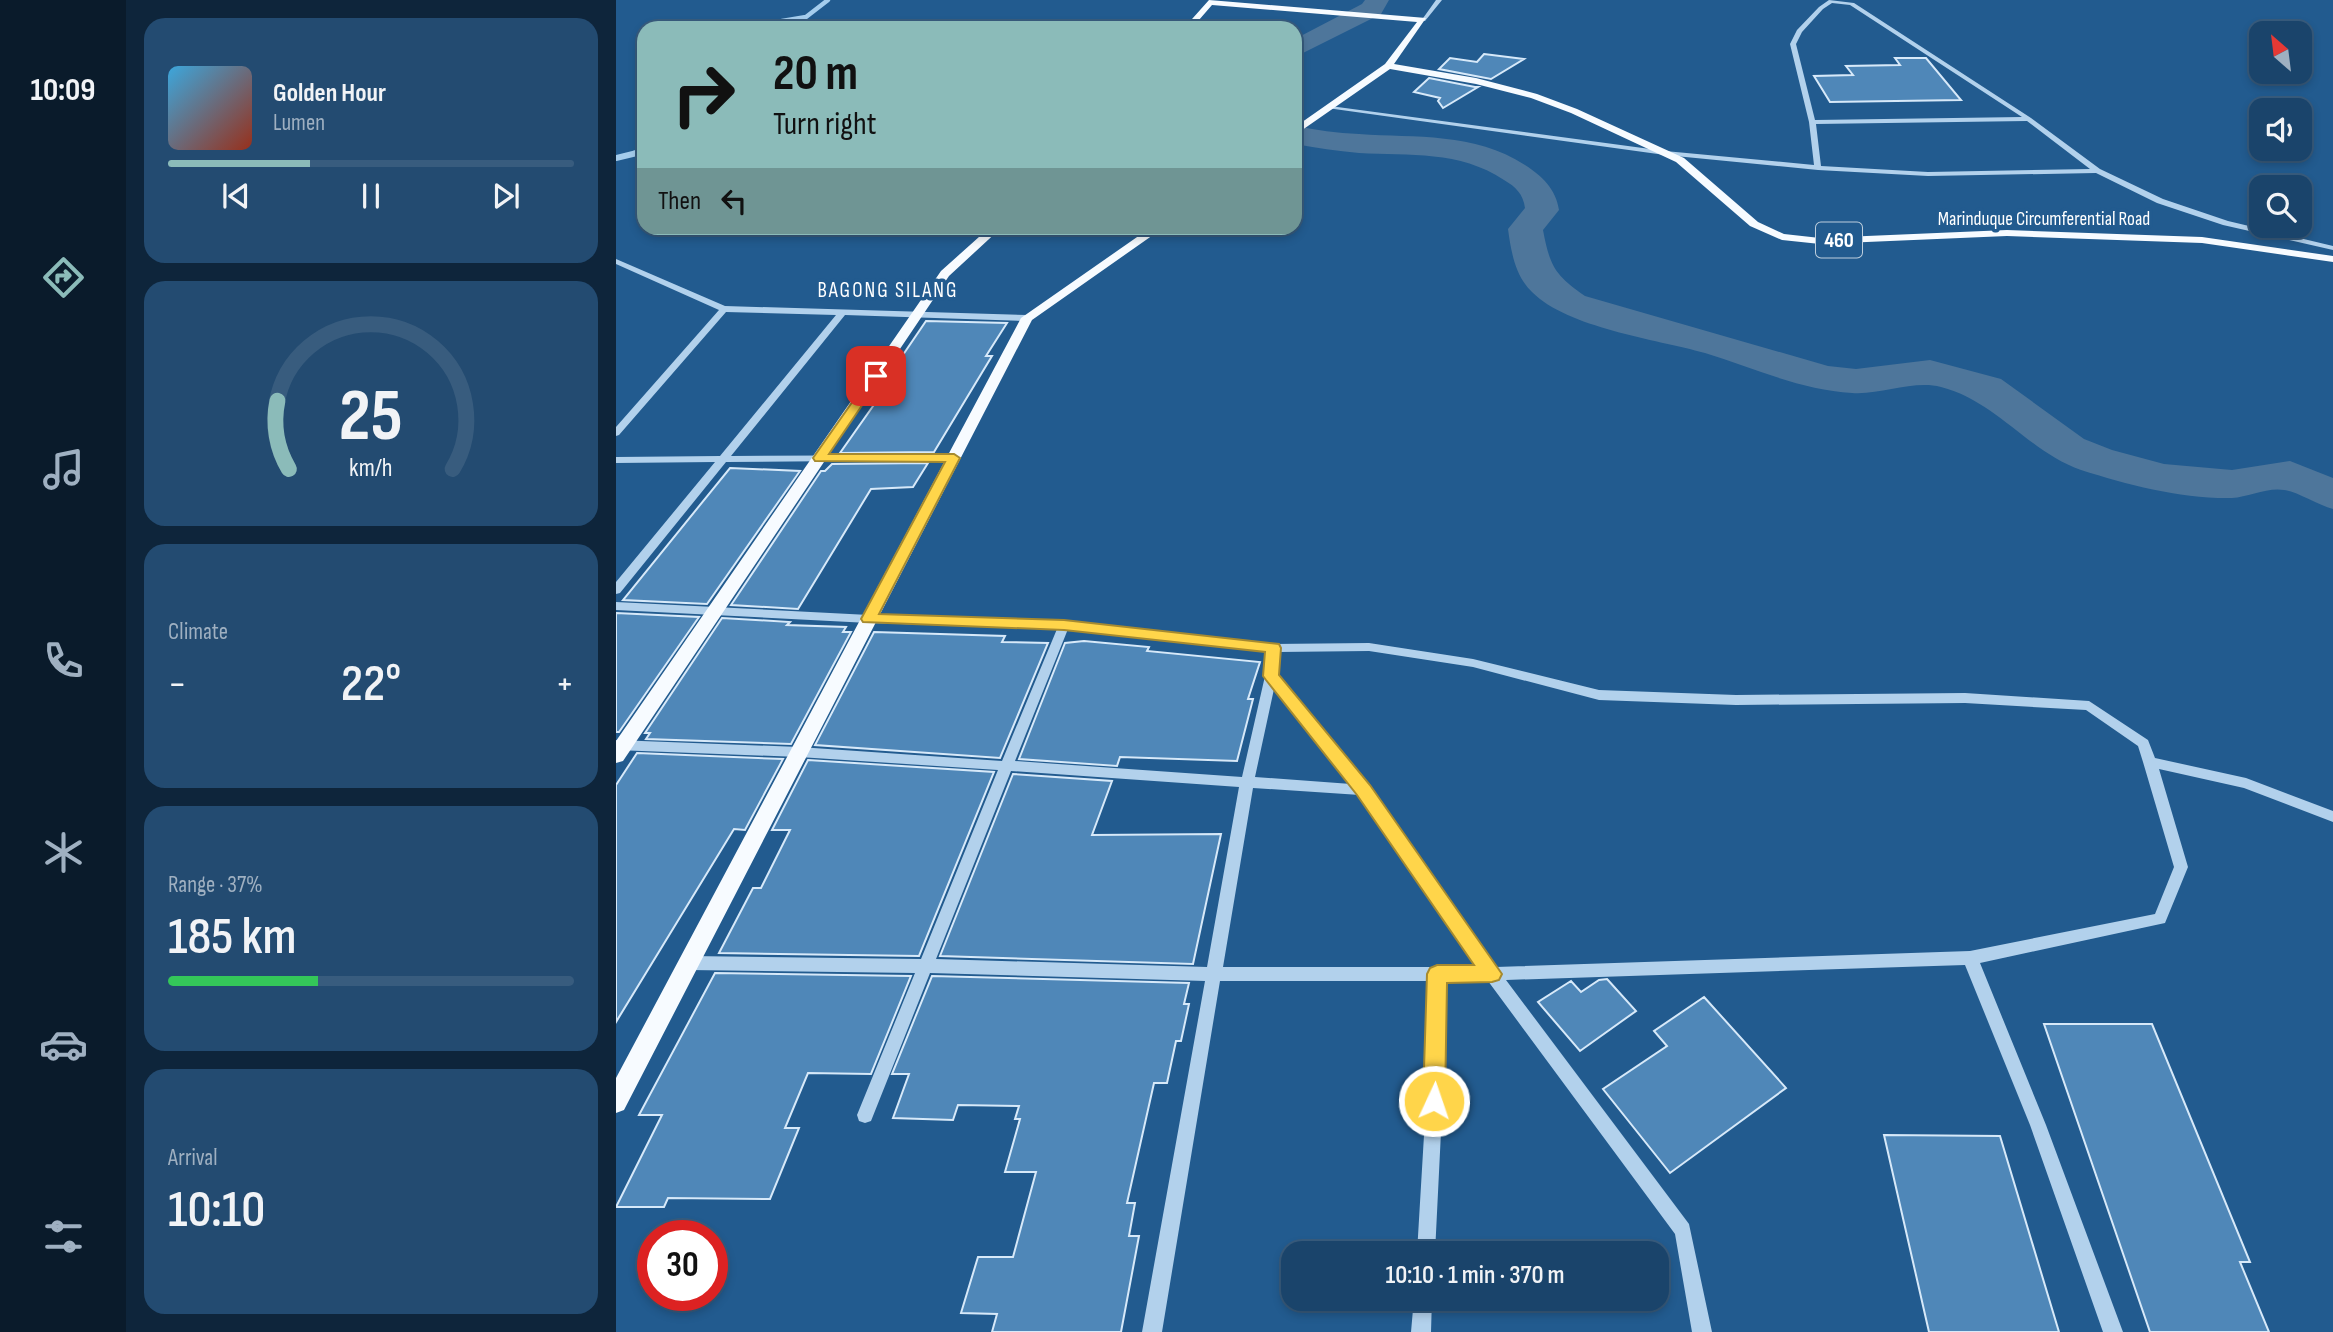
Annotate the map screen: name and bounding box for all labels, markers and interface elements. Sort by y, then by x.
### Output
north arrow [2249,21,2312,84]
map controls [2249,21,2312,238]
text: 20 m [773,45,858,104]
icon: right [658,49,749,140]
text: 10:09 [31,71,95,110]
text: Golden Hour [273,78,386,109]
button: sound [2249,98,2312,161]
text: Turn right [773,105,877,144]
text: Lumen [273,109,325,137]
button: search [2249,175,2312,238]
icon: previous [217,177,255,215]
icon: pause [352,177,390,215]
icon: next [487,177,525,215]
icon: left [715,182,753,220]
text: Then [658,186,701,217]
street label: Marinduque Circumferential Road [1938,208,2150,231]
road number: 460 [1816,222,1862,258]
icon: directions [39,253,88,302]
district label: BAGONG SILANG [818,278,959,303]
pin [846,346,906,406]
icon: arrive [857,357,895,395]
text: 25 [339,374,403,462]
icon: music [39,445,88,494]
text: km/h [349,453,393,484]
text: Climate [168,618,228,646]
icon: phone [39,636,88,685]
text: 22° [341,653,401,716]
text: − [168,662,187,707]
text: + [555,662,574,707]
icon: climate [39,828,88,877]
text: Range · 37% [168,871,263,899]
text: 185 km [168,906,297,969]
icon: car [39,1020,88,1069]
position arrow [1397,1064,1471,1138]
text: Arrival [168,1144,217,1172]
text: 10:10 [168,1179,265,1242]
icon: filters [39,1212,88,1261]
speed limit sign: 30 [637,1220,728,1311]
text: 10:10 · 1 min · 370 m [1385,1260,1565,1291]

